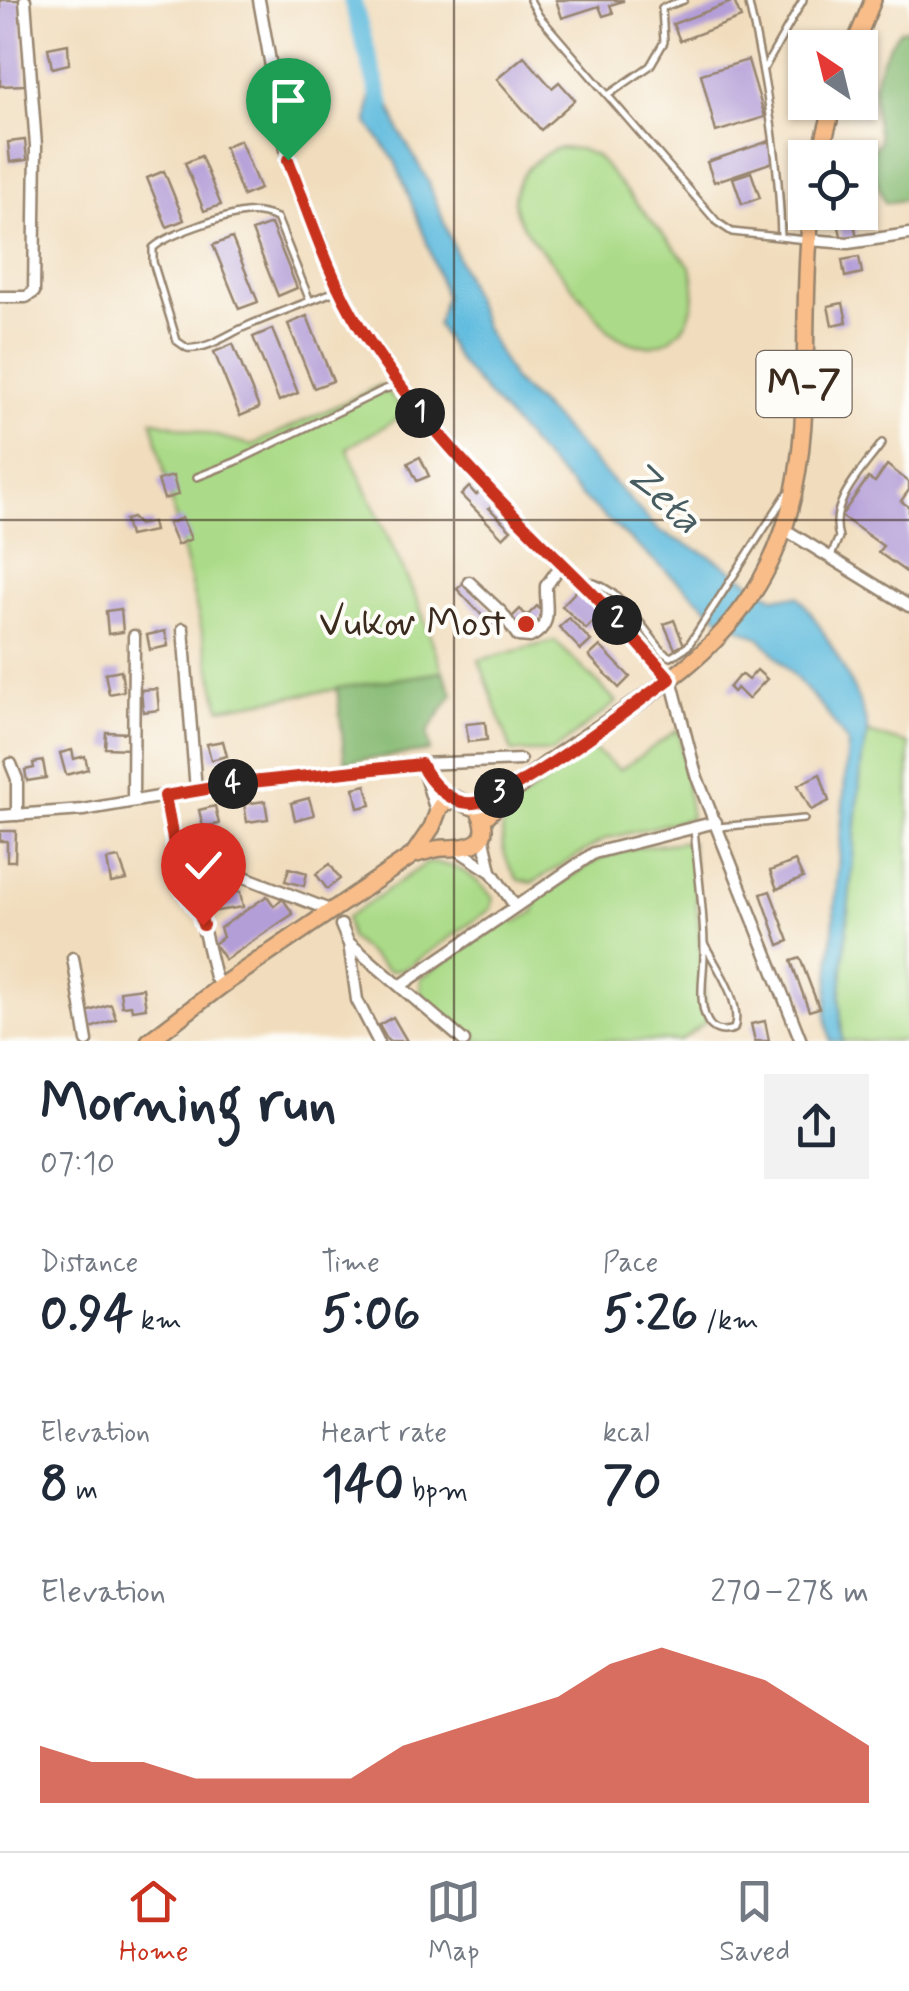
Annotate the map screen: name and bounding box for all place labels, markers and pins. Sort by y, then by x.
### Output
pin [246,58,331,161]
pin: 1 [395,388,445,438]
pin: 2 [592,595,642,645]
place label: Vukov Most [319,598,506,650]
marker: Vukov Most [515,613,537,635]
pin: 4 [208,759,258,809]
pin: 3 [474,768,524,818]
pin [161,823,246,926]

